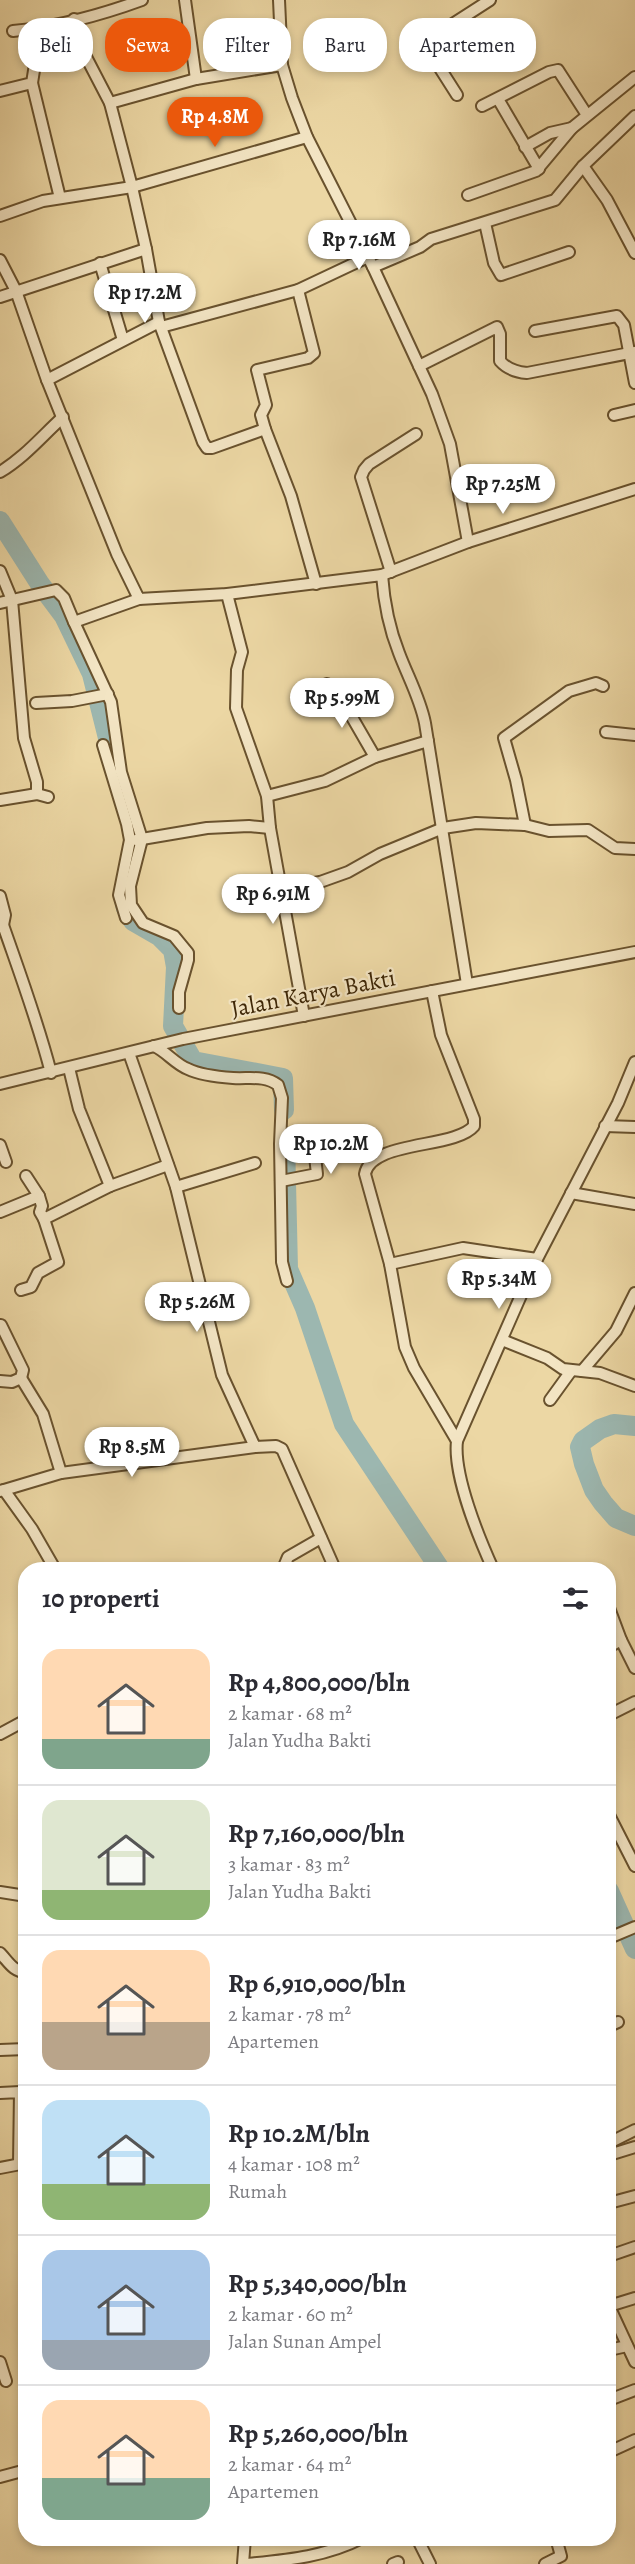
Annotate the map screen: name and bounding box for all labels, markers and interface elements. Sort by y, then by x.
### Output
chip: Beli [18,18,93,72]
chip: Sewa [105,18,191,72]
chip: Filter [203,18,291,72]
chip: Baru [303,18,387,72]
chip: Apartemen [399,18,536,72]
pin: Rp 4.8M [160,97,270,148]
text: Rp 4.8M [181,103,249,130]
pin: Rp 7.16M [297,220,421,271]
text: Rp 7.16M [322,226,396,253]
pin: Rp 17.2M [83,273,207,324]
text: Rp 17.2M [108,279,182,306]
pin: Rp 7.25M [441,464,565,515]
text: Rp 7.25M [465,470,541,497]
pin: Rp 5.99M [280,678,404,729]
text: Rp 5.99M [304,684,380,711]
pin: Rp 6.91M [211,874,335,925]
text: Rp 6.91M [236,880,310,907]
street label: Jalan Karya Bakti [228,961,398,1025]
pin: Rp 10.2M [269,1124,393,1175]
text: Rp 10.2M [293,1130,369,1157]
pin: Rp 5.34M [437,1259,561,1310]
text: Rp 5.34M [461,1265,537,1292]
pin: Rp 5.26M [135,1282,259,1333]
text: Rp 5.26M [159,1288,235,1315]
pin: Rp 8.5M [77,1427,187,1478]
text: Rp 8.5M [98,1433,166,1460]
text: 10 properti [42,1581,160,1616]
icon: filters [559,1582,592,1615]
text: Rp 4,800,000/bln [228,1665,410,1700]
icon: home [90,1673,162,1745]
text: 2 kamar · 68 m² [228,1700,352,1727]
text: Jalan Yudha Bakti [228,1727,372,1754]
text: Rp 7,160,000/bln [228,1816,405,1851]
icon: home [90,1824,162,1896]
text: 3 kamar · 83 m² [228,1851,350,1878]
text: Jalan Yudha Bakti [228,1878,372,1905]
text: Rp 6,910,000/bln [228,1966,406,2001]
icon: home [90,1974,162,2046]
text: 2 kamar · 78 m² [228,2001,351,2028]
text: Apartemen [228,2028,319,2055]
text: Rp 10.2M/bln [228,2116,370,2151]
icon: home [90,2124,162,2196]
text: 4 kamar · 108 m² [228,2151,360,2178]
text: Rumah [228,2178,287,2205]
text: Rp 5,340,000/bln [228,2266,407,2301]
icon: home [90,2274,162,2346]
text: 2 kamar · 60 m² [228,2301,353,2328]
text: Jalan Sunan Ampel [228,2328,381,2355]
text: Rp 5,260,000/bln [228,2416,408,2451]
icon: home [90,2424,162,2496]
text: 2 kamar · 64 m² [228,2451,351,2478]
text: Apartemen [228,2478,319,2505]

